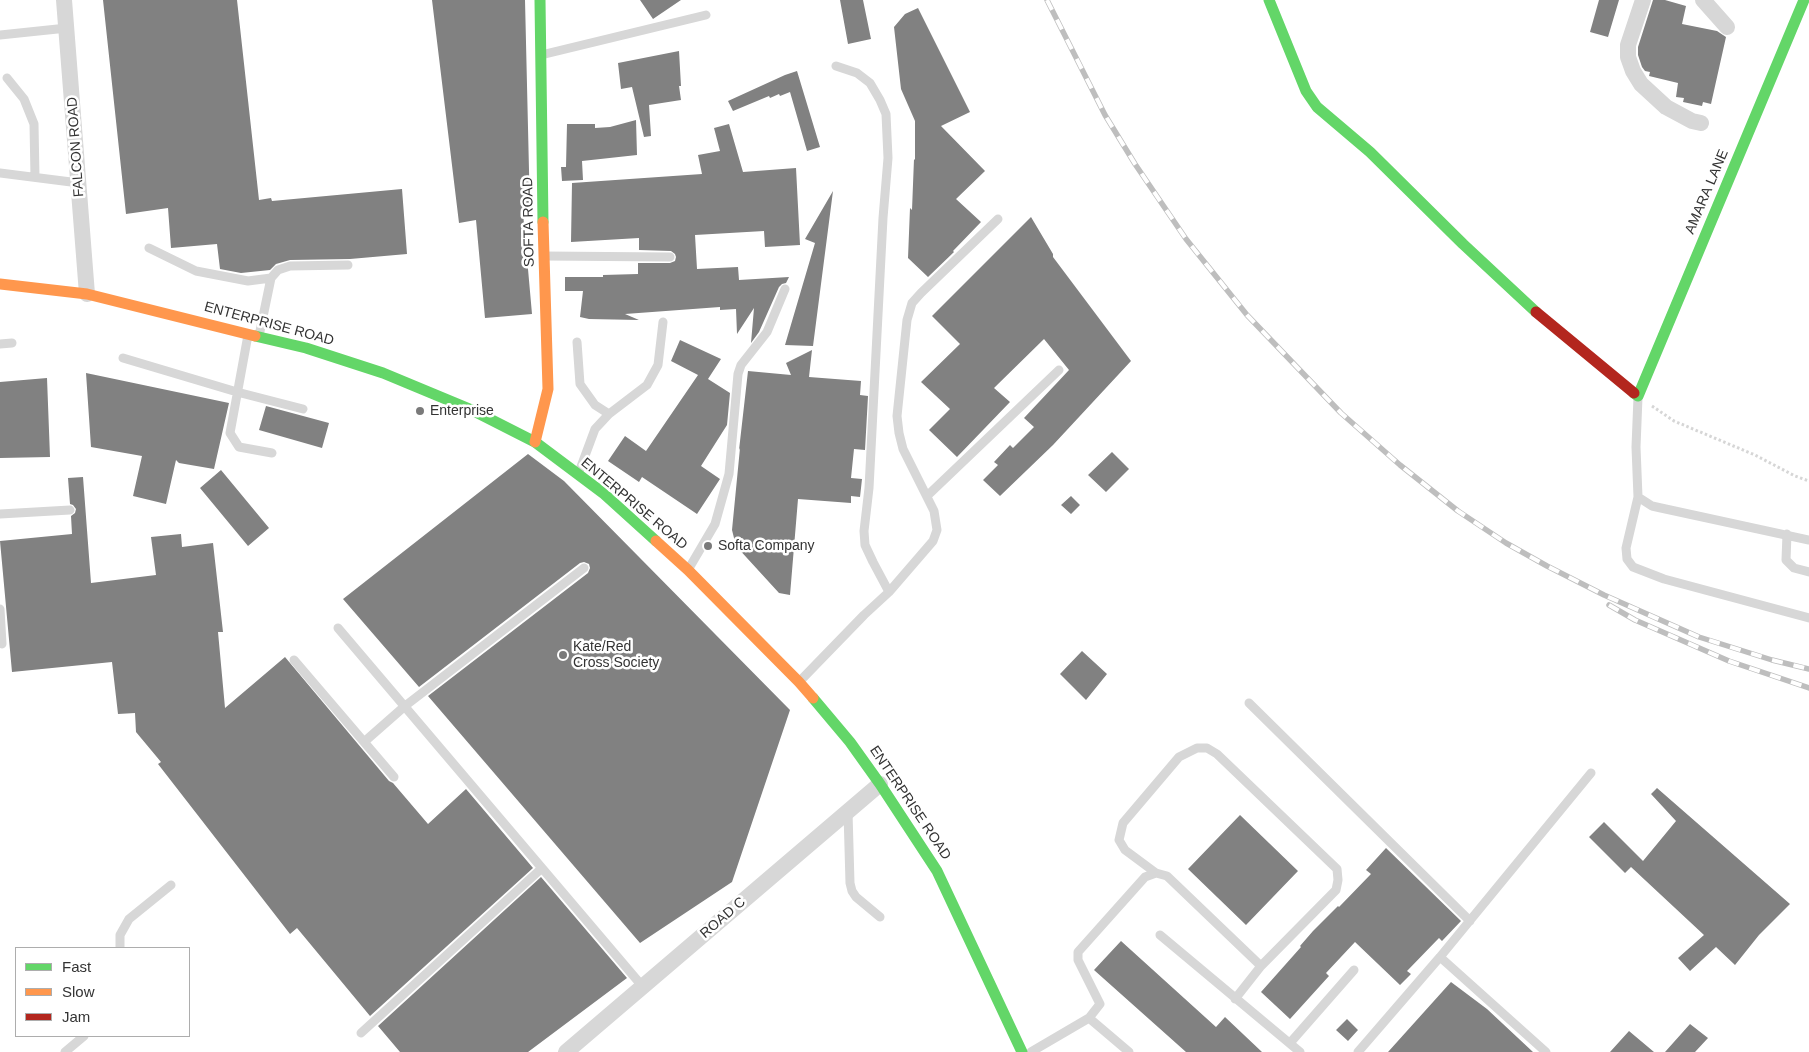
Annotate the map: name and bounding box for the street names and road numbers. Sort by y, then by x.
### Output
street label: FALCON ROAD [64,96,88,198]
street label: AMARA LANE [1682,147,1732,237]
street label: SOFTA ROAD [520,177,538,267]
street label: ENTERPRISE ROAD [202,299,336,349]
street label: ENTERPRISE ROAD [577,455,691,553]
street label: ENTERPRISE ROAD [866,743,954,863]
street label: ROAD C [697,894,749,942]

